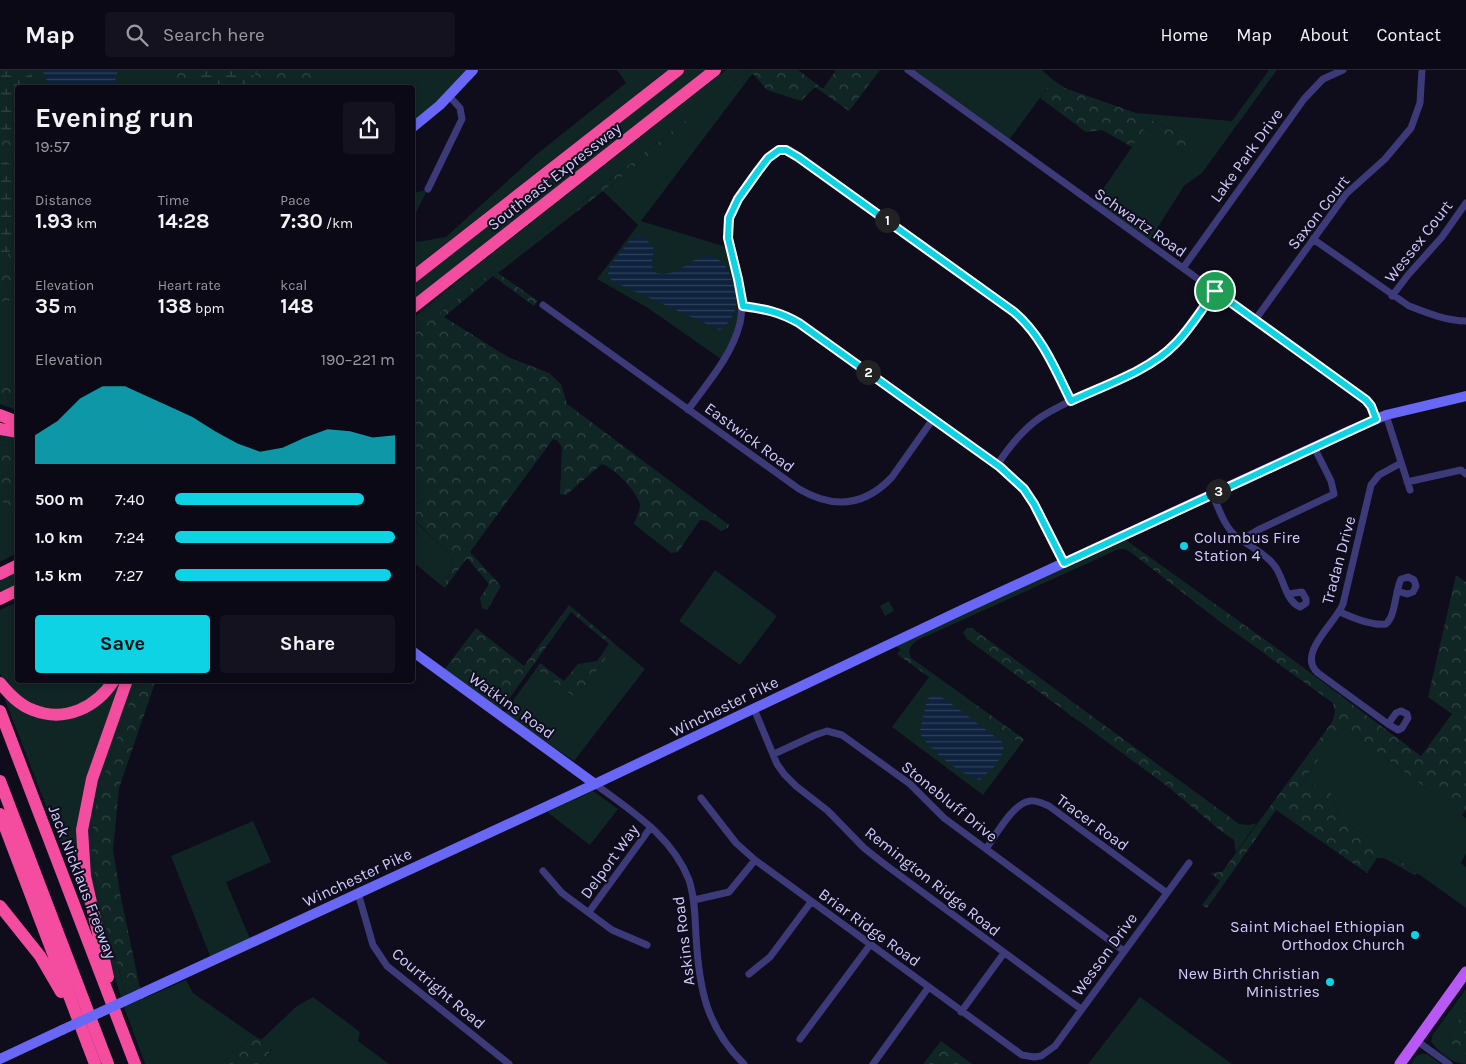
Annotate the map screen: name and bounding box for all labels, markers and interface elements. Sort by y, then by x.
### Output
search box [105,12,455,57]
text: Map [25,21,75,49]
icon: search [123,21,151,49]
text: Search here [163,24,265,46]
text: Home [1160,24,1208,46]
text: Map [1236,24,1272,46]
text: About [1300,24,1349,46]
text: Contact [1377,24,1441,46]
text: Evening run [35,101,194,134]
button: share [343,102,395,154]
street label: Lake Park Drive [1206,105,1287,206]
street label: Southeast Expressway [484,118,625,234]
text: 19:57 [35,137,70,156]
street label: Saxon Court [1284,171,1353,253]
street label: Schwartz Road [1091,184,1190,261]
text: Distance [35,192,92,209]
text: Time [158,192,189,209]
text: Pace [280,192,310,209]
street label: Wessex Court [1380,196,1456,286]
pin: 1 [874,208,900,232]
text: 1.93 [35,209,73,233]
text: 14:28 [158,209,210,233]
text: 7:30 [280,209,323,233]
text: 1 [885,212,890,229]
text: km [73,215,97,232]
text: /km [323,215,353,232]
pin [1194,270,1236,312]
text: Elevation [35,277,94,294]
text: Heart rate [158,277,221,294]
text: kcal [280,277,307,294]
icon: arrive [1201,277,1229,305]
text: 35 [35,294,60,318]
text: 138 [158,294,192,318]
text: 148 [280,294,314,318]
text: m [60,300,77,317]
text: bpm [192,300,225,317]
text: Elevation [35,350,103,369]
text: 190–221 m [321,350,395,369]
pin: 2 [856,360,880,384]
text: 2 [864,364,873,381]
street label: Eastwick Road [701,398,798,476]
pin: 3 [1206,478,1230,504]
text: 3 [1214,483,1223,500]
text: 500 m [35,490,84,509]
text: 7:40 [115,490,145,509]
street label: Tradan Drive [1318,514,1359,606]
text: 1.0 km [35,528,83,547]
text: 7:24 [115,528,144,547]
place label: Columbus Fire Station 4 [1194,528,1300,565]
marker: Columbus Fire Station 4 [1178,540,1190,552]
text: 1.5 km [35,566,82,585]
text: 7:27 [115,566,143,585]
button: Save [35,615,210,673]
button: Share [220,615,395,673]
street label: Watkins Road [465,668,558,743]
street label: Winchester Pike [667,672,781,741]
street label: Stonebluff Drive [898,757,1002,846]
street label: Tracer Road [1053,790,1132,855]
street label: Jack Nicklaus Freeway [44,803,121,962]
street label: Delport Way [576,820,643,902]
street label: Remington Ridge Road [861,823,1004,940]
street label: Winchester Pike [300,844,415,911]
street label: Briar Ridge Road [815,884,924,971]
street label: Askins Road [669,895,698,987]
street label: Wesson Drive [1068,909,1141,1000]
place label: Saint Michael Ethiopian Orthodox Church [1230,917,1405,954]
marker: Saint Michael Ethiopian Orthodox Church [1409,929,1421,941]
street label: Courtright Road [388,944,489,1033]
place label: New Birth Christian Ministries [1178,964,1320,1001]
marker: New Birth Christian Ministries [1324,976,1336,988]

